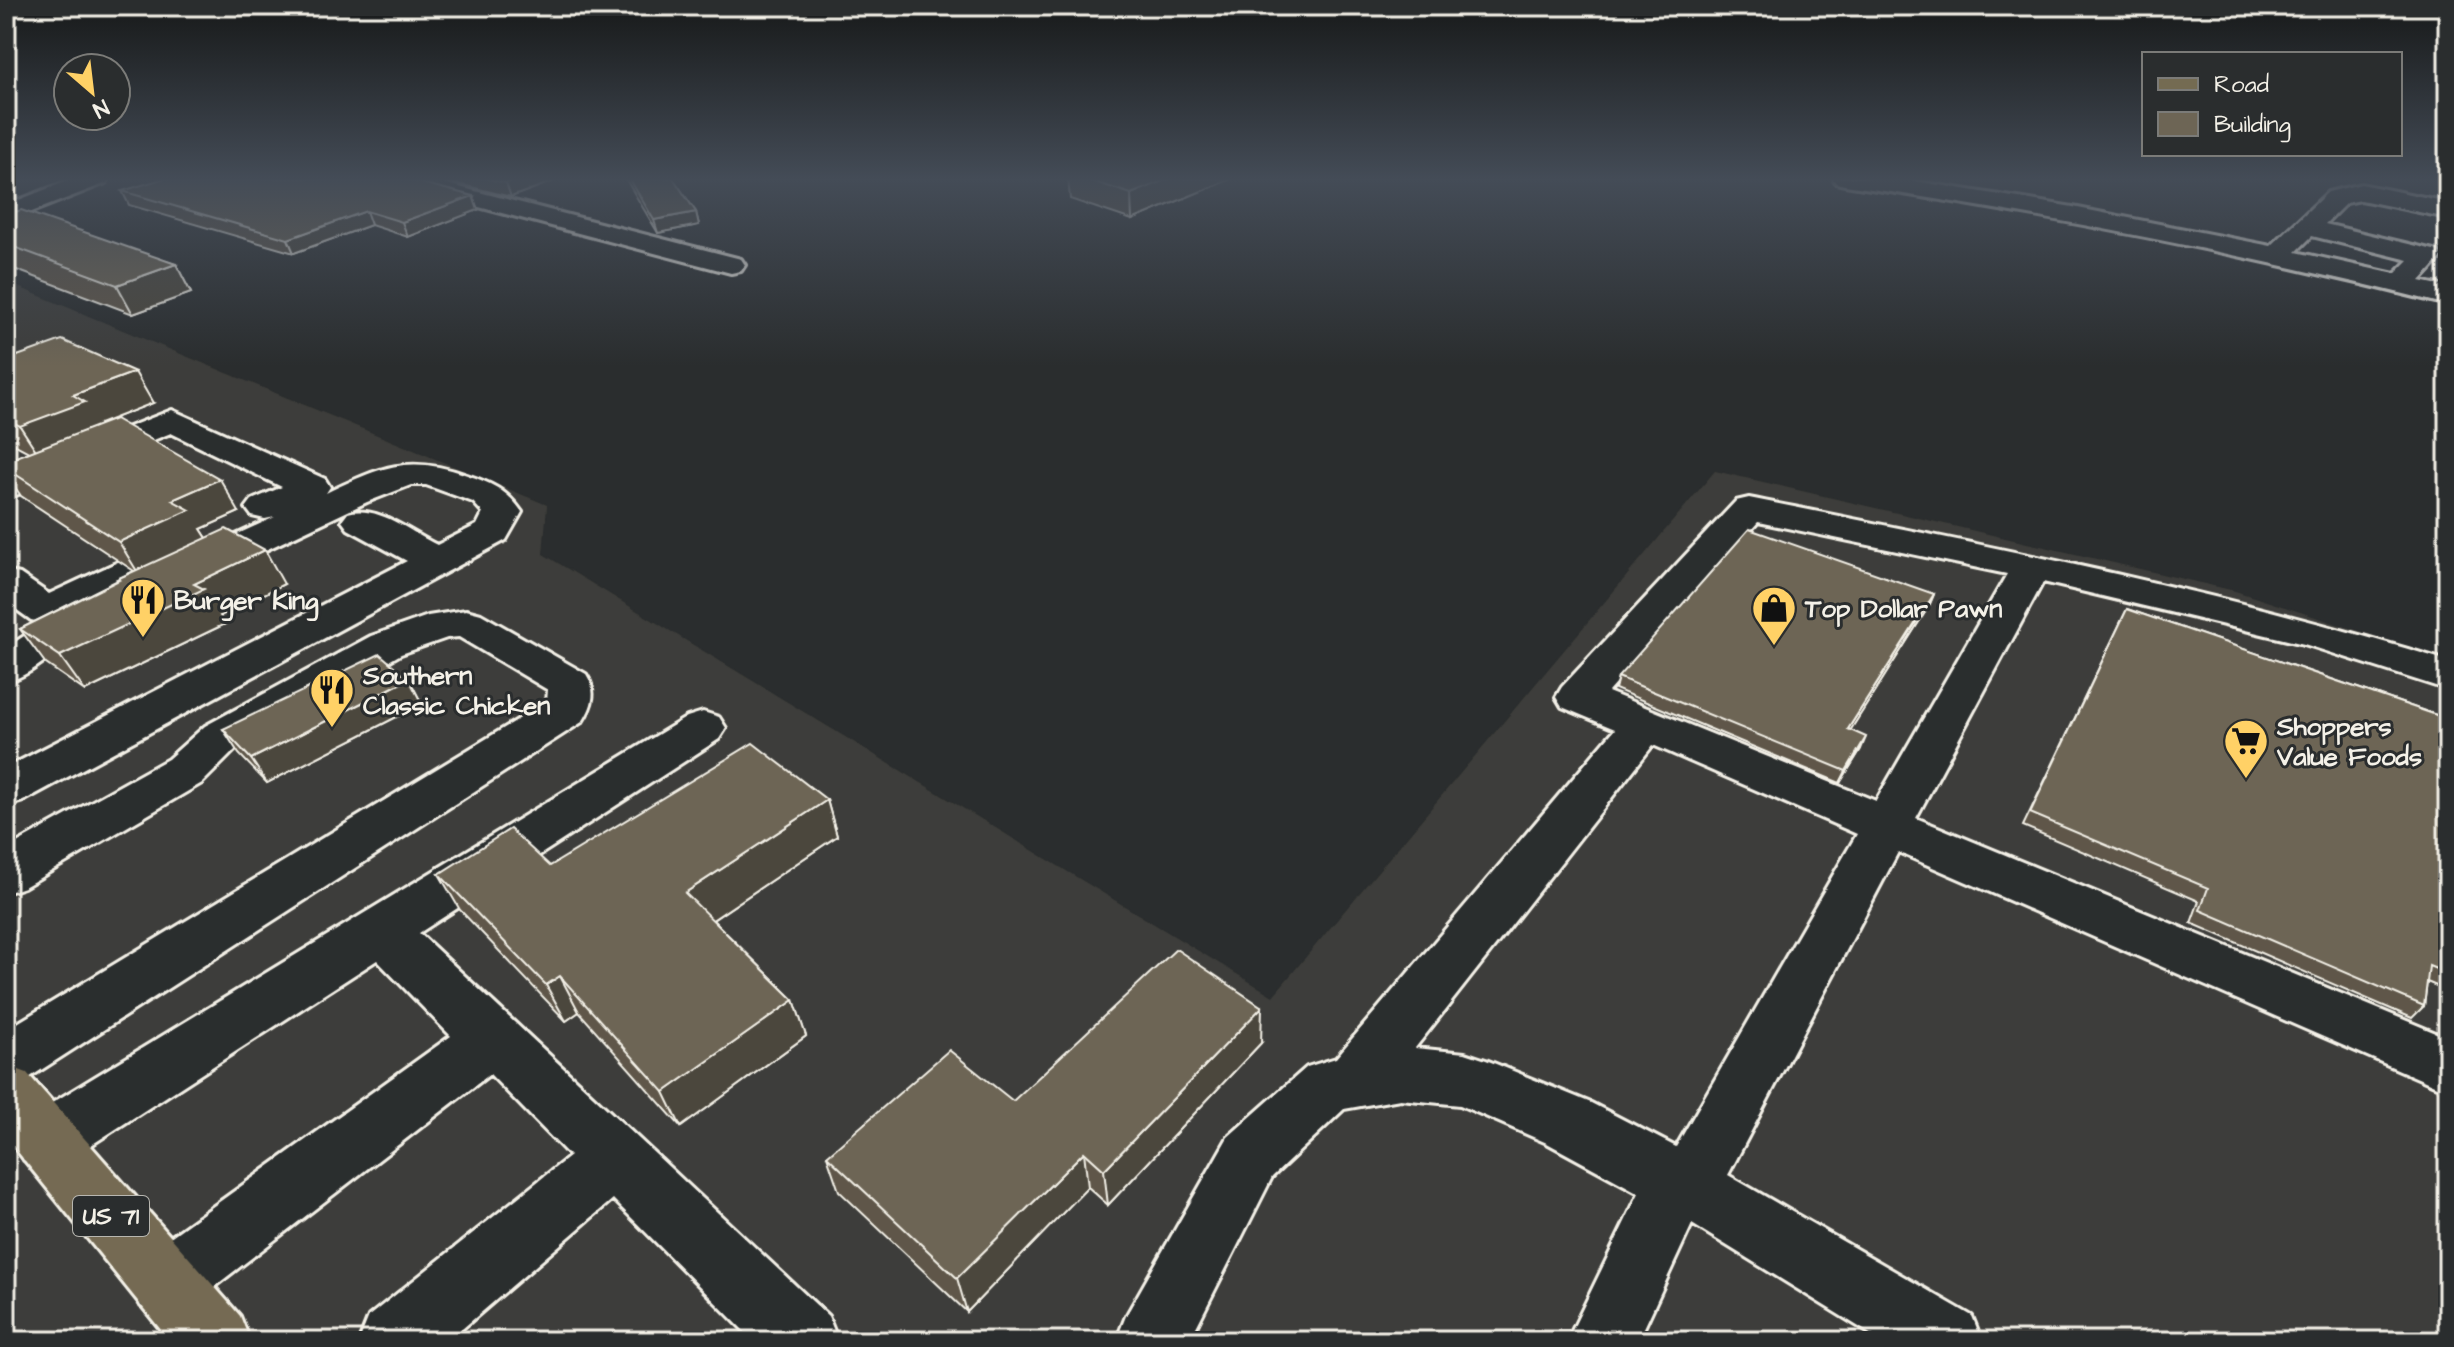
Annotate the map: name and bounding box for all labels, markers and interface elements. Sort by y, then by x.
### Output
north arrow [52,52,132,132]
legend [2142,52,2402,156]
text: Road [2214,68,2269,102]
text: N [87,91,114,125]
text: Building [2214,108,2291,143]
restaurant icon: Burger King [119,576,167,639]
place label: Burger King [174,583,319,622]
shop icon: Top Dollar Pawn [1750,584,1798,647]
place label: Top Dollar Pawn [1804,591,2002,627]
place label: Southern Classic Chicken [362,658,550,724]
restaurant icon: Southern Classic Chicken [308,666,356,729]
place label: Shoppers Value Foods [2276,709,2422,775]
supermarket icon: Shoppers Value Foods [2222,717,2270,780]
road number: US 71 [73,1196,149,1236]

